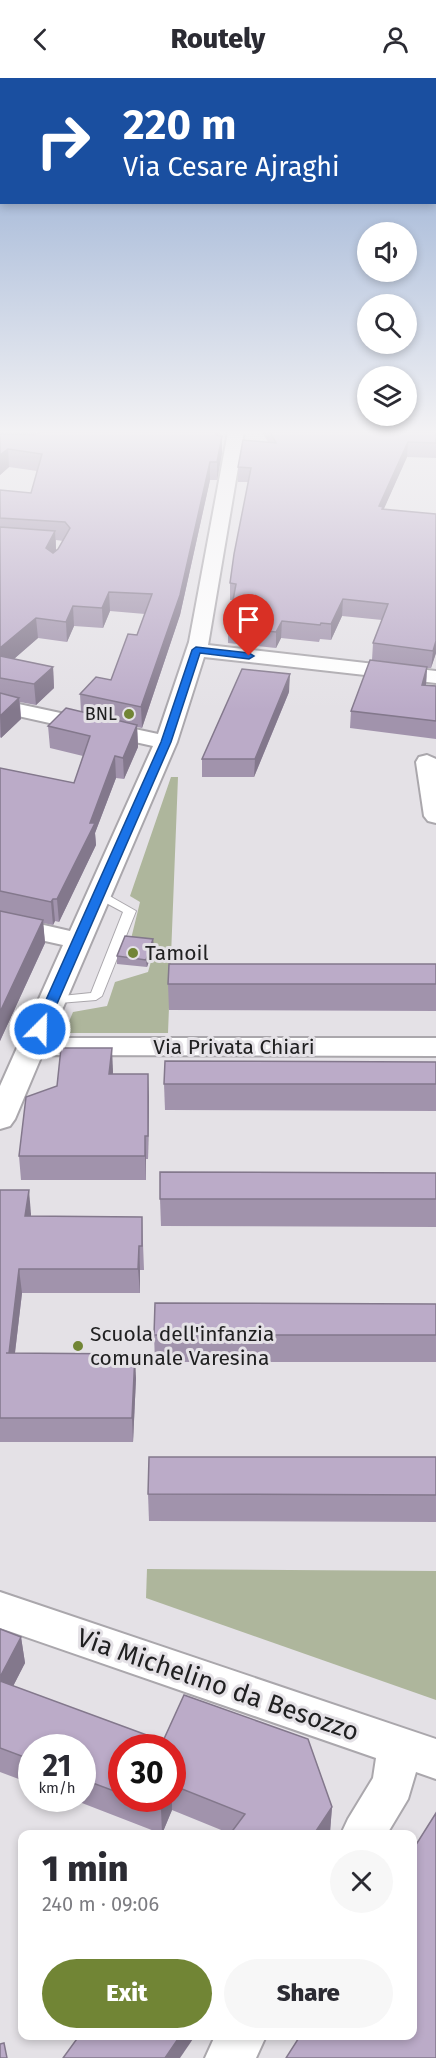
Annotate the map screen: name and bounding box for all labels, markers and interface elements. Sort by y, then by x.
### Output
icon: back [24,23,57,56]
text: Routely [171,23,265,55]
icon: person [379,23,412,56]
text: 220 m [123,100,236,150]
icon: right [24,102,102,180]
text: Via Cesare Ajraghi [123,151,340,183]
map controls [357,222,417,426]
button: sound [357,222,417,282]
button: search [357,294,417,354]
button: layers [357,366,417,426]
pin [223,594,274,656]
icon: arrive [232,603,265,636]
place label: BNL [85,703,117,725]
marker: BNL [122,707,136,721]
place label: Tamoil [145,940,209,966]
marker: Tamoil [126,946,140,960]
position arrow [8,997,72,1061]
street label: Via Privata Chiari [153,1034,315,1060]
place label: Scuola dell'infanzia comunale Varesina [90,1321,274,1371]
marker: Scuola dell'infanzia comunale Varesina [71,1339,85,1353]
street label: Via Michelino da Besozzo [73,1622,363,1748]
speed limit sign: 30 [108,1734,186,1812]
text: 21 [43,1748,71,1784]
text: km/h [38,1779,76,1797]
text: 1 min [42,1847,128,1891]
button: close [330,1850,393,1913]
text: 240 m · 09:06 [42,1892,159,1916]
button: Exit [42,1959,212,2028]
button: Share [224,1959,393,2028]

